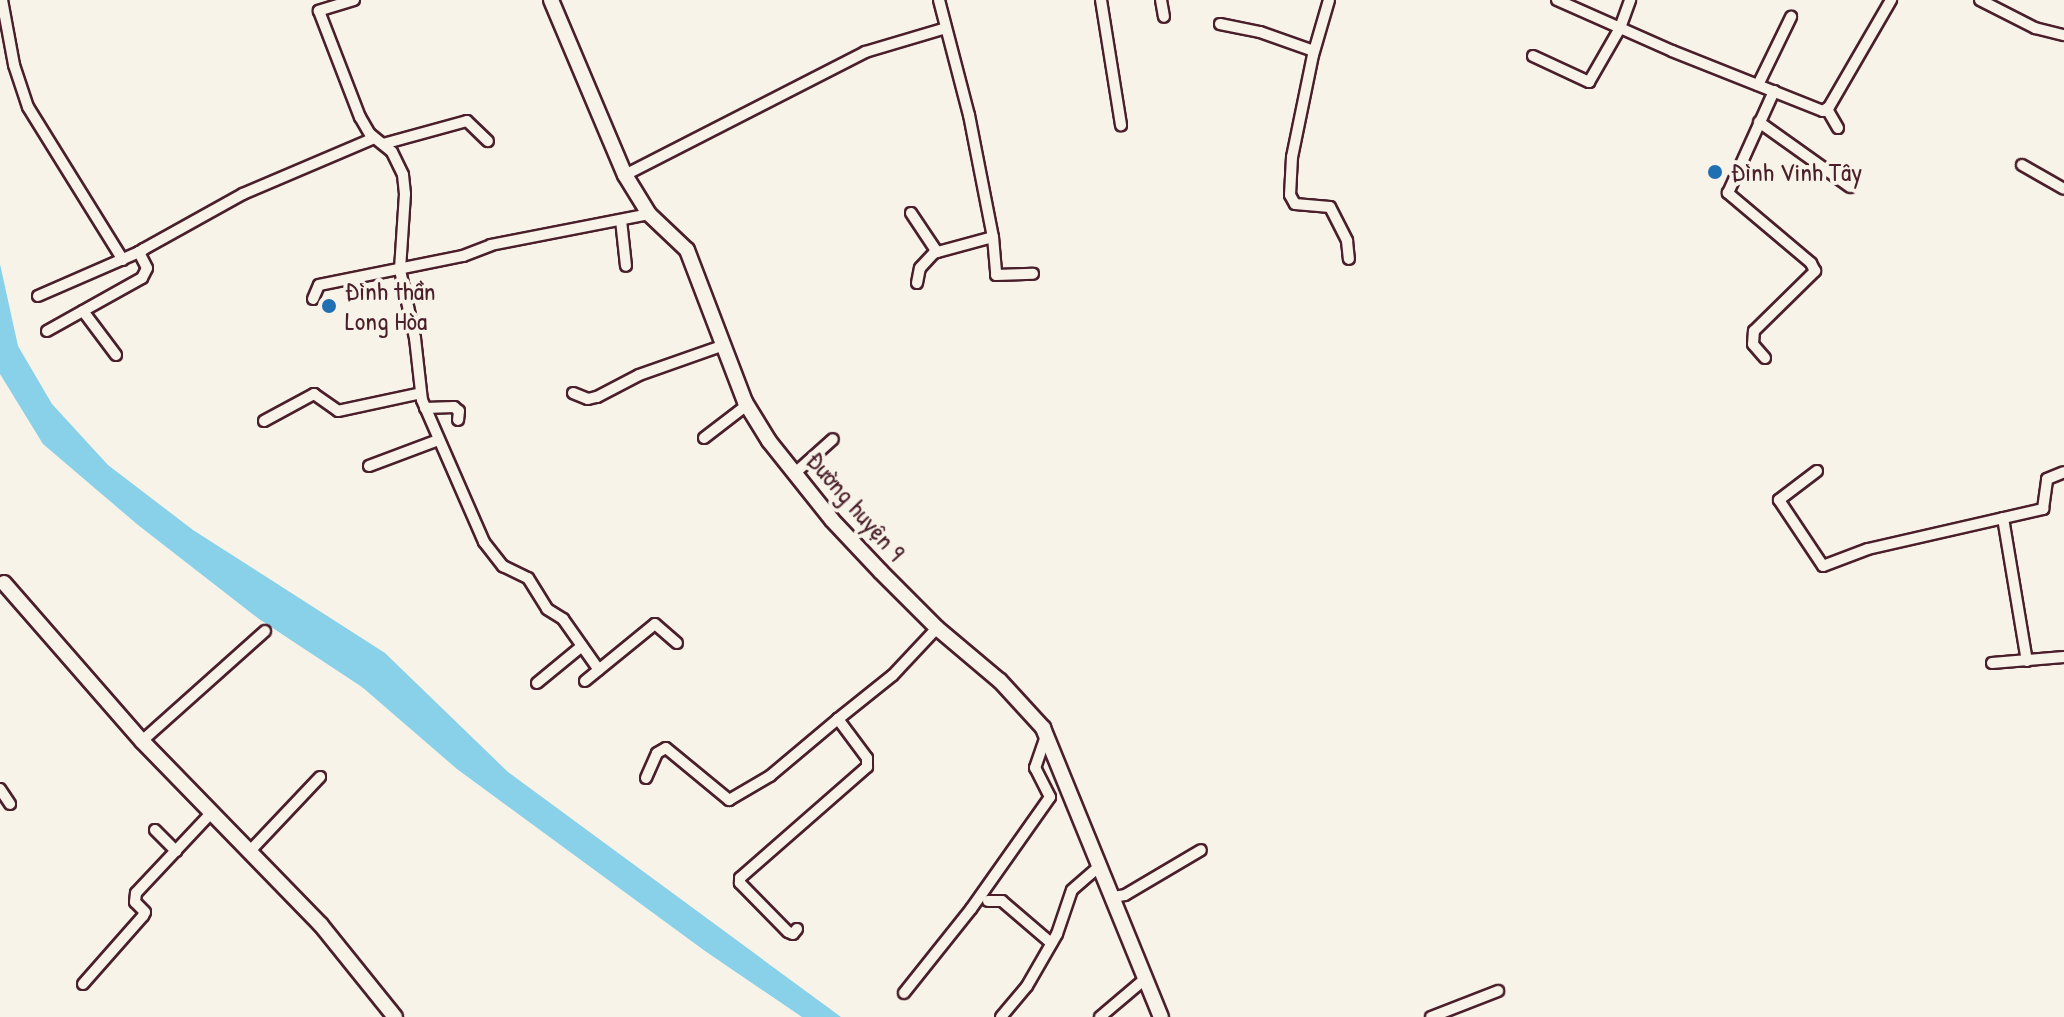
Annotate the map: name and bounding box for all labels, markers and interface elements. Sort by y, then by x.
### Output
place label: Đình Vinh Tây [1731,156,1862,188]
marker: Đình Vinh Tây [1706,163,1724,181]
place label: Đình thần Long Hòa [345,275,436,336]
marker: Đình thần Long Hòa [320,297,338,315]
street label: Đường huyện 9 [800,445,912,567]

